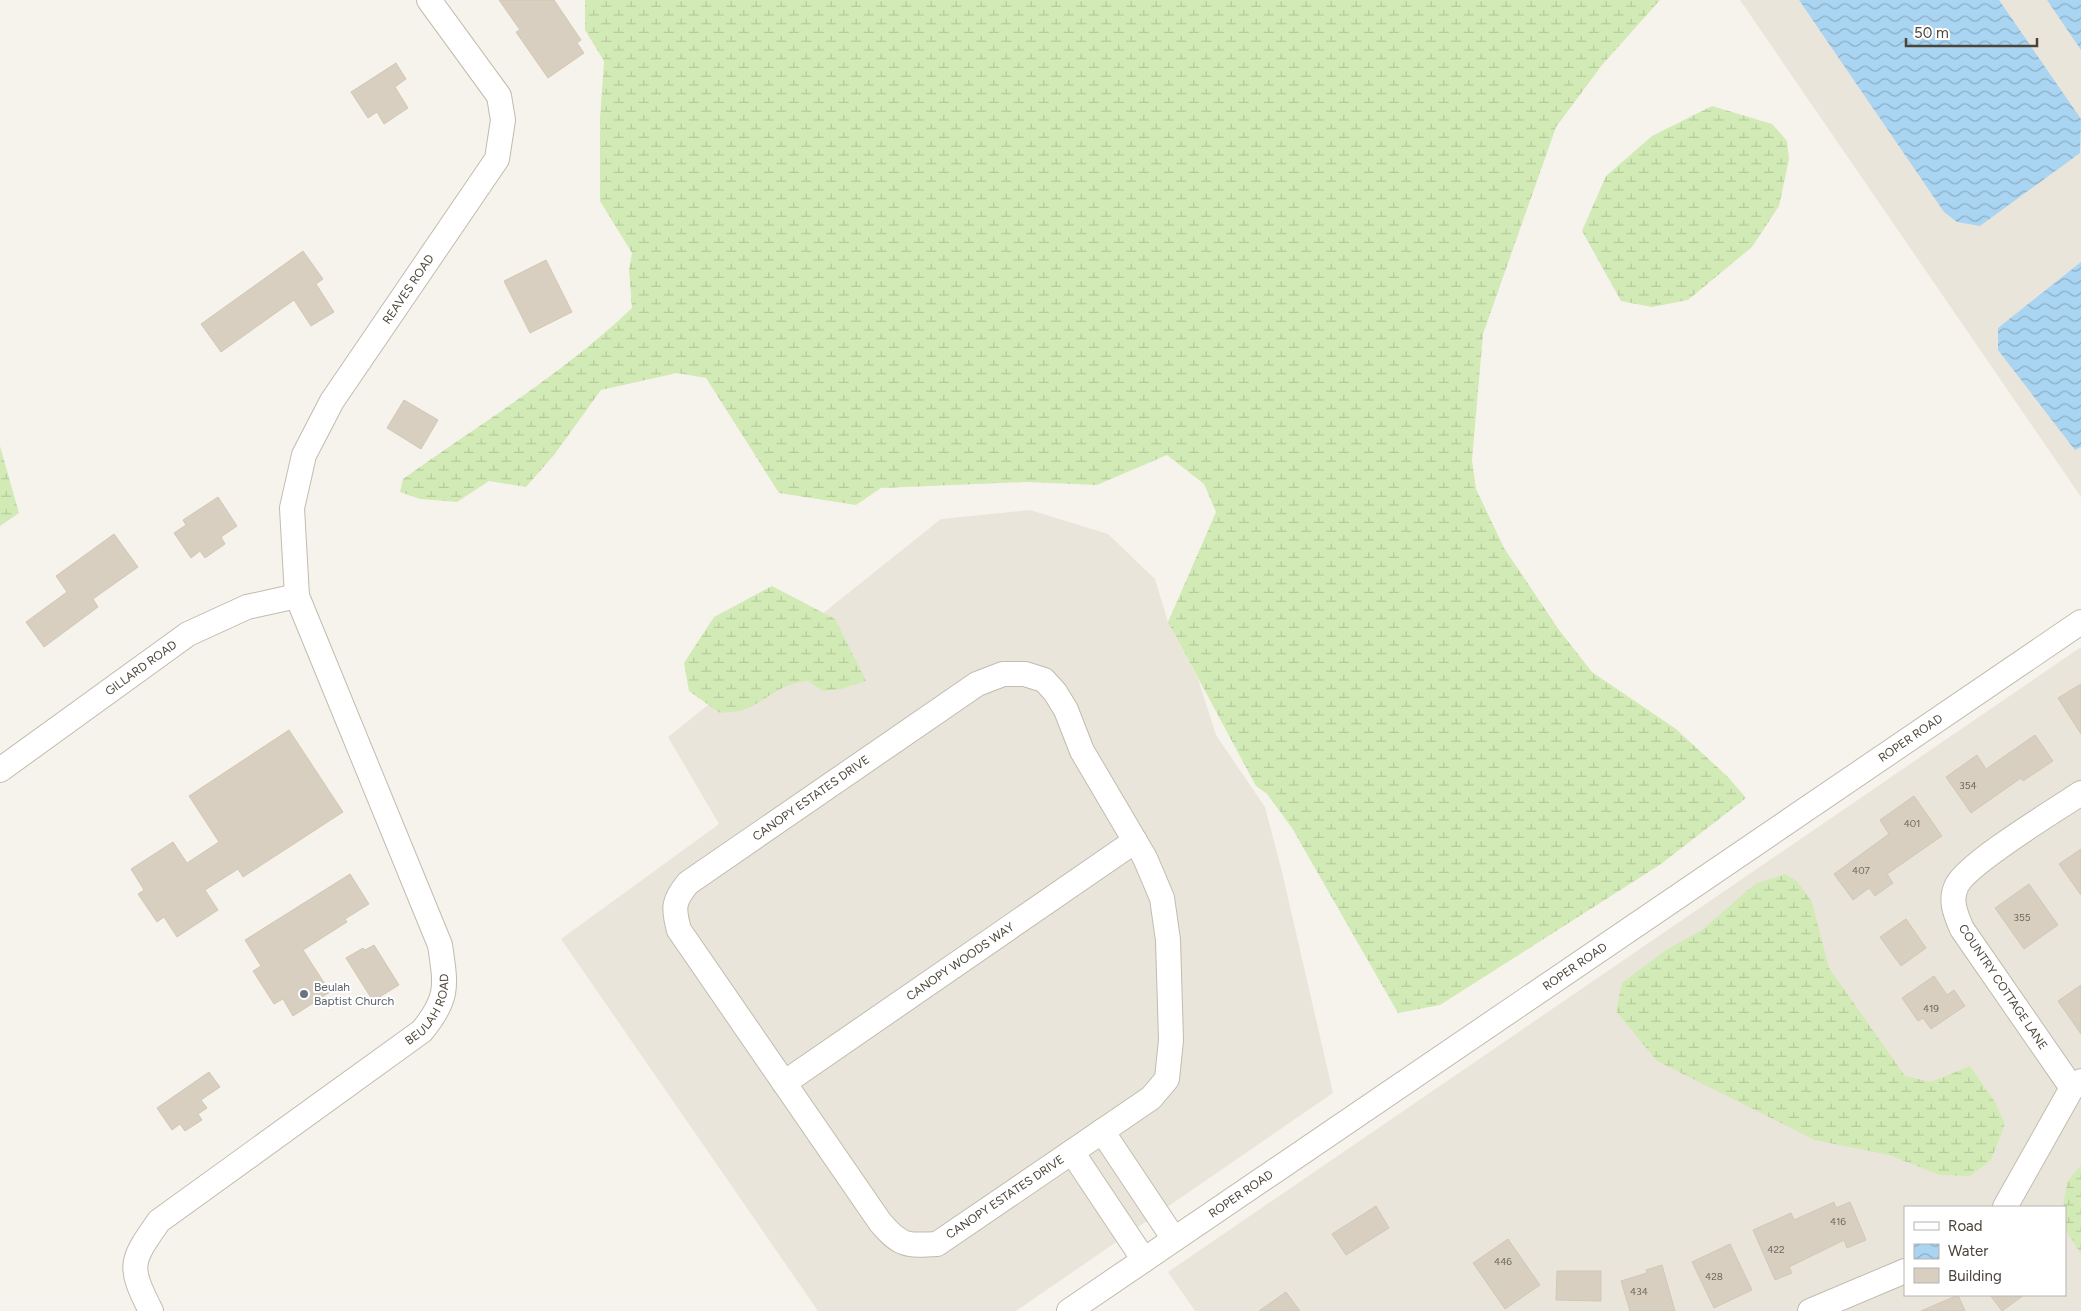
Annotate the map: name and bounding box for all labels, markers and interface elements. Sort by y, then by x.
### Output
scale bar [1906,15,2037,47]
text: 50 m [1914,24,1949,42]
street label: REAVES ROAD [380,252,437,327]
street label: GILLARD ROAD [103,637,179,699]
street label: ROPER ROAD [1876,711,1945,765]
street label: CANOPY ESTATES DRIVE [750,752,872,844]
house number: 354 [1959,779,1977,792]
house number: 401 [1904,817,1920,830]
house number: 407 [1852,864,1871,877]
house number: 355 [2014,911,2031,924]
street label: CANOPY WOODS WAY [904,919,1017,1004]
street label: COUNTRY COTTAGE LANE [1956,922,2050,1052]
street label: ROPER ROAD [1540,940,1610,993]
street label: BEULAH ROAD [402,973,451,1048]
place label: Beulah Baptist Church [314,980,395,1008]
marker: Beulah Baptist Church [298,988,310,1000]
house number: 419 [1923,1002,1939,1015]
street label: CANOPY ESTATES DRIVE [943,1152,1067,1242]
street label: ROPER ROAD [1206,1167,1276,1221]
legend [1904,1206,2066,1296]
house number: 416 [1830,1215,1846,1228]
text: Road [1948,1217,1983,1235]
text: Water [1948,1242,1988,1260]
house number: 422 [1767,1243,1785,1256]
house number: 446 [1494,1255,1512,1268]
text: Building [1948,1267,2002,1285]
house number: 428 [1705,1270,1723,1283]
house number: 434 [1630,1285,1648,1298]

